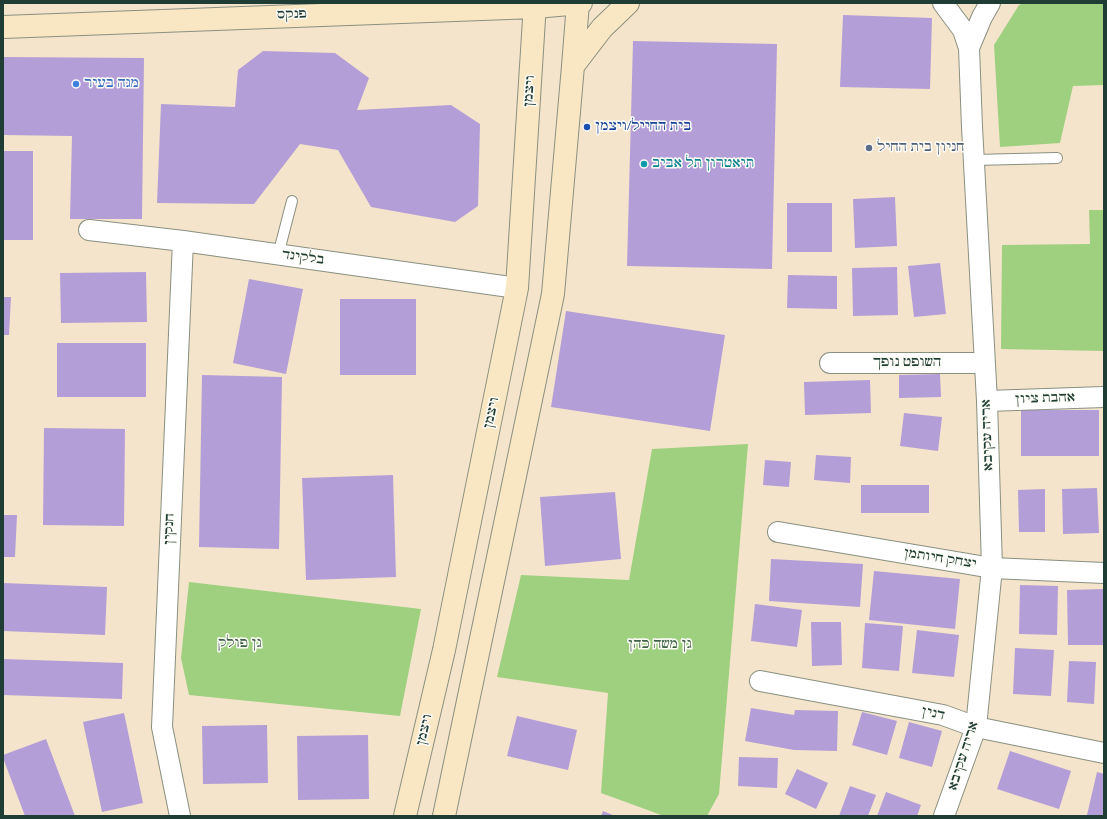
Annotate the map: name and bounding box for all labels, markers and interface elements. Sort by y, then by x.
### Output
street label: פנקס [277,7,307,23]
street label: ויצמן [521,74,539,108]
place label: מגה בעיר [84,76,139,92]
marker: מגה בעיר [71,79,81,89]
place label: בית החייל/ויצמן [595,119,692,135]
marker: בית החייל/ויצמן [582,122,592,132]
place label: חניון בית החיל [877,140,964,156]
marker: חניון בית החיל [864,143,874,153]
place label: תיאטרון תל אביב [652,156,754,172]
marker: תיאטרון תל אביב [639,159,649,169]
street label: בלקינד [281,247,325,269]
street label: השופט נופך [873,355,941,371]
street label: אהבת ציון [1015,390,1075,408]
street label: ויצמן [481,396,503,430]
street label: אריה עקיבא [979,399,997,471]
street label: חנקין [162,513,178,545]
street label: יצחק חיותמן [902,546,978,572]
park label: גן פולק [218,636,262,652]
park label: גן משה כהן [628,637,692,653]
street label: דנין [920,704,946,724]
street label: ויצמן [414,713,436,747]
street label: אריה עקיבא [946,720,982,792]

